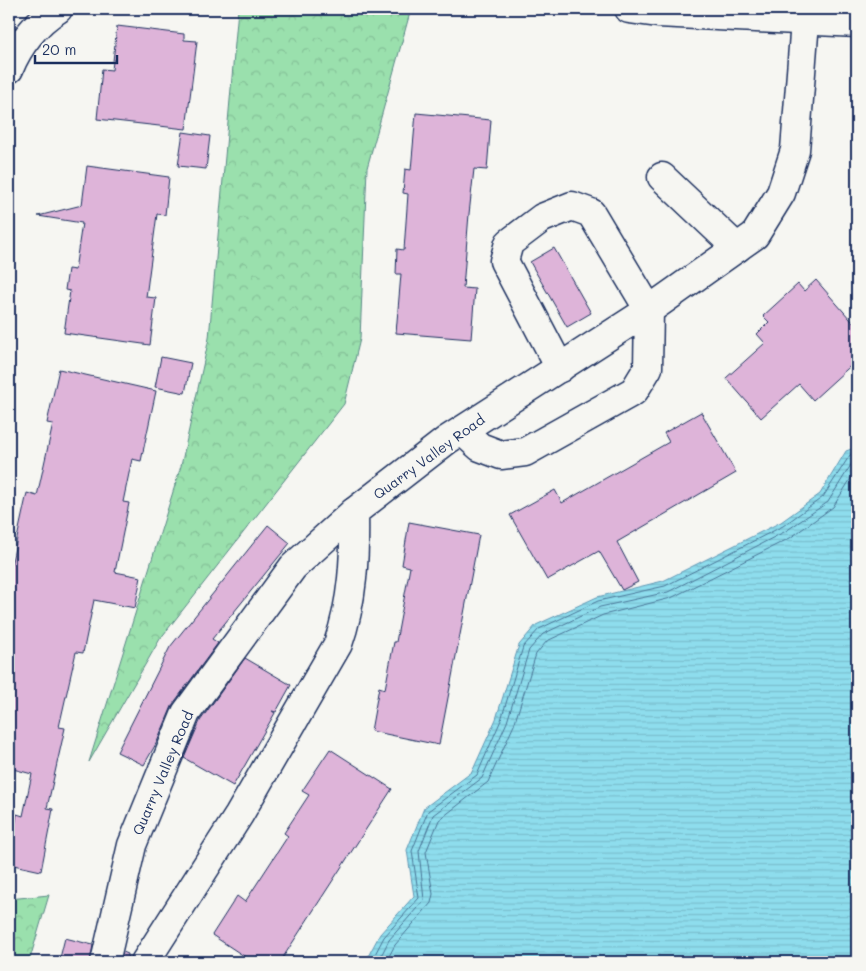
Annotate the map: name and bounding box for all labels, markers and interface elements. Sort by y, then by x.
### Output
scale bar [35,32,118,64]
text: 20 m [42,39,76,59]
street label: Quarry Valley Road [369,410,488,503]
street label: Quarry Valley Road [128,708,197,838]

